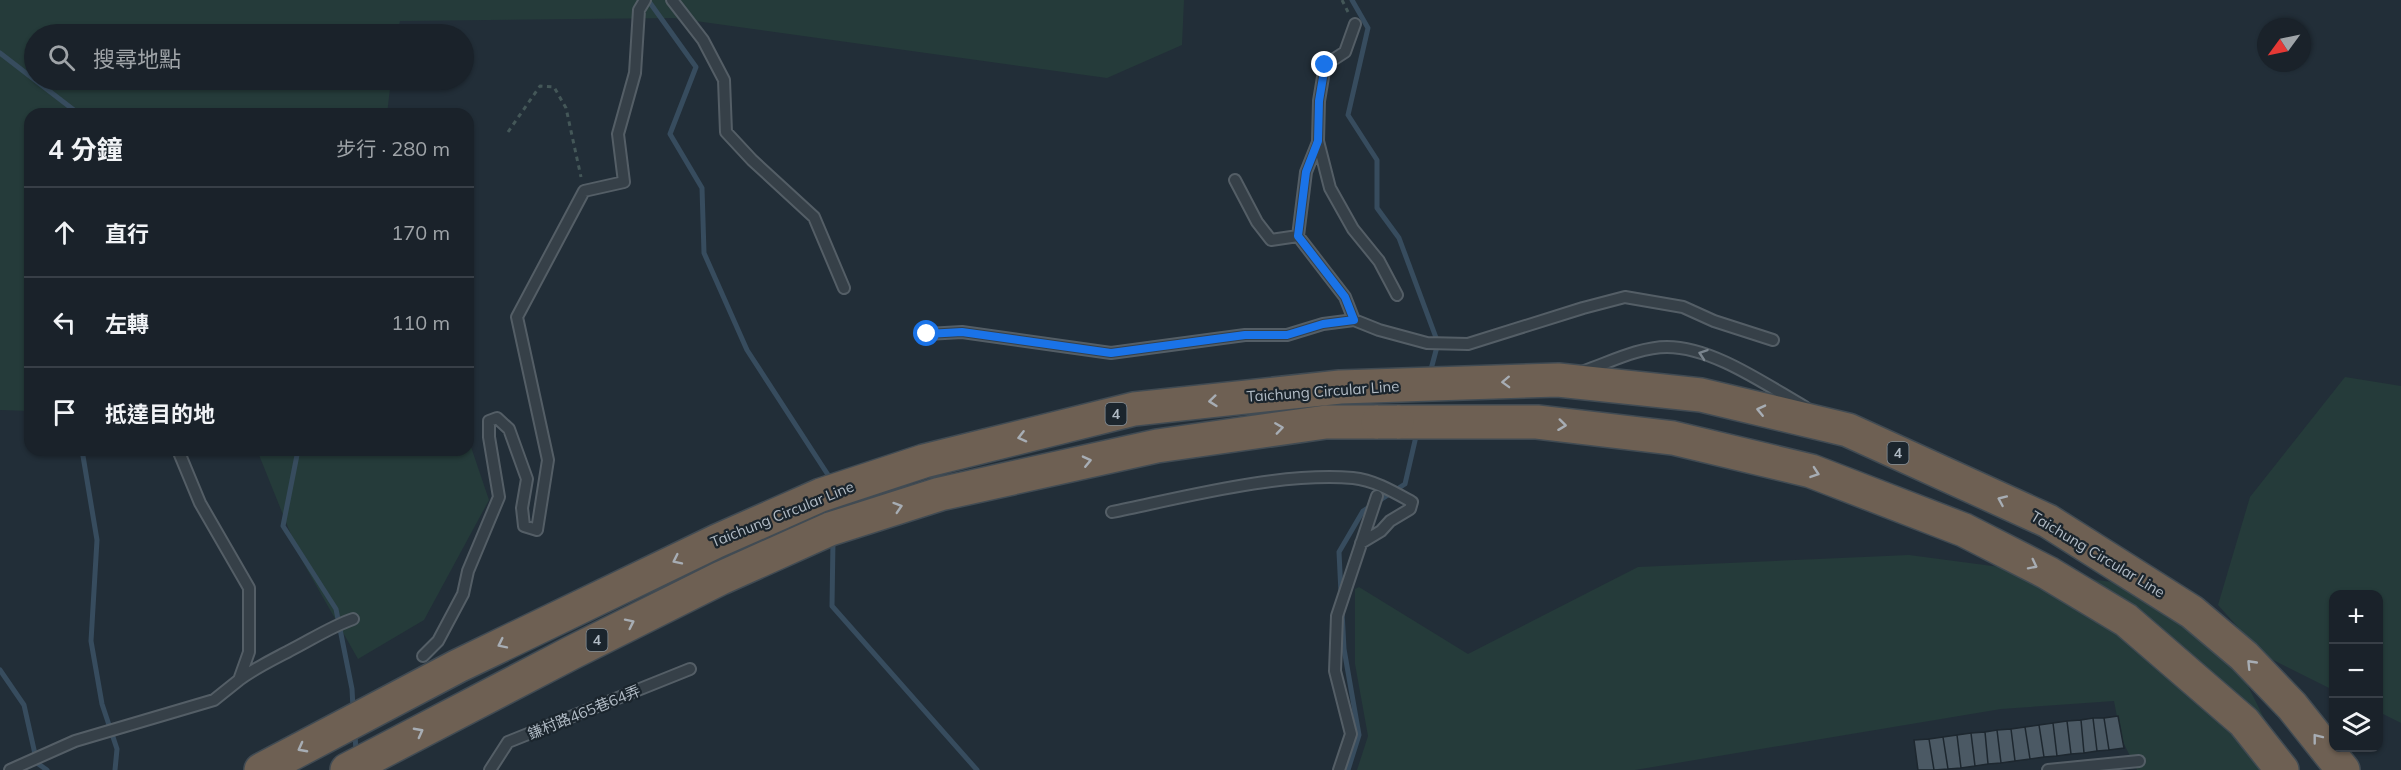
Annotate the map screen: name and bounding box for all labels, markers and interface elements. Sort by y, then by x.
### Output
north arrow [2257,18,2311,72]
search box [24,24,474,90]
icon: search [45,41,78,74]
text: 搜尋地點 [93,45,181,73]
route end [1311,51,1337,77]
text: 4 分鐘 [48,133,123,166]
text: 步行 · 280 m [336,136,450,161]
icon: ahead [48,216,81,249]
text: 直行 [105,220,149,248]
text: 170 m [391,220,450,245]
icon: left [48,306,81,339]
text: 左轉 [105,310,149,338]
text: 110 m [391,310,450,335]
route start [913,320,939,346]
one-way arrow [1698,348,1709,361]
street label: Taichung Circular Line [1246,376,1400,406]
one-way arrow [1501,376,1510,388]
one-way arrow [1208,394,1218,407]
icon: arrive [48,396,81,429]
text: 抵達目的地 [105,400,215,428]
road number: 4 [1106,403,1126,425]
one-way arrow [1756,404,1766,417]
one-way arrow [1557,418,1567,431]
one-way arrow [1274,423,1284,435]
one-way arrow [1017,430,1027,443]
road number: 4 [1888,442,1908,464]
one-way arrow [1082,455,1092,468]
one-way arrow [1809,466,1820,479]
street label: Taichung Circular Line [708,477,856,551]
one-way arrow [1997,495,2008,507]
one-way arrow [892,502,903,515]
street label: Taichung Circular Line [2028,506,2168,602]
one-way arrow [673,552,684,564]
one-way arrow [2026,558,2037,570]
map controls [2329,590,2383,752]
button: + [2329,590,2383,644]
one-way arrow [623,619,634,631]
road number: 4 [586,629,608,651]
one-way arrow [497,637,508,649]
button: − [2329,644,2383,698]
one-way arrow [2248,660,2259,671]
street label: 鎌村路465巷64弄 [525,681,643,743]
button: layers [2329,698,2383,752]
one-way arrow [413,728,424,739]
one-way arrow [2314,734,2325,745]
one-way arrow [298,741,308,752]

